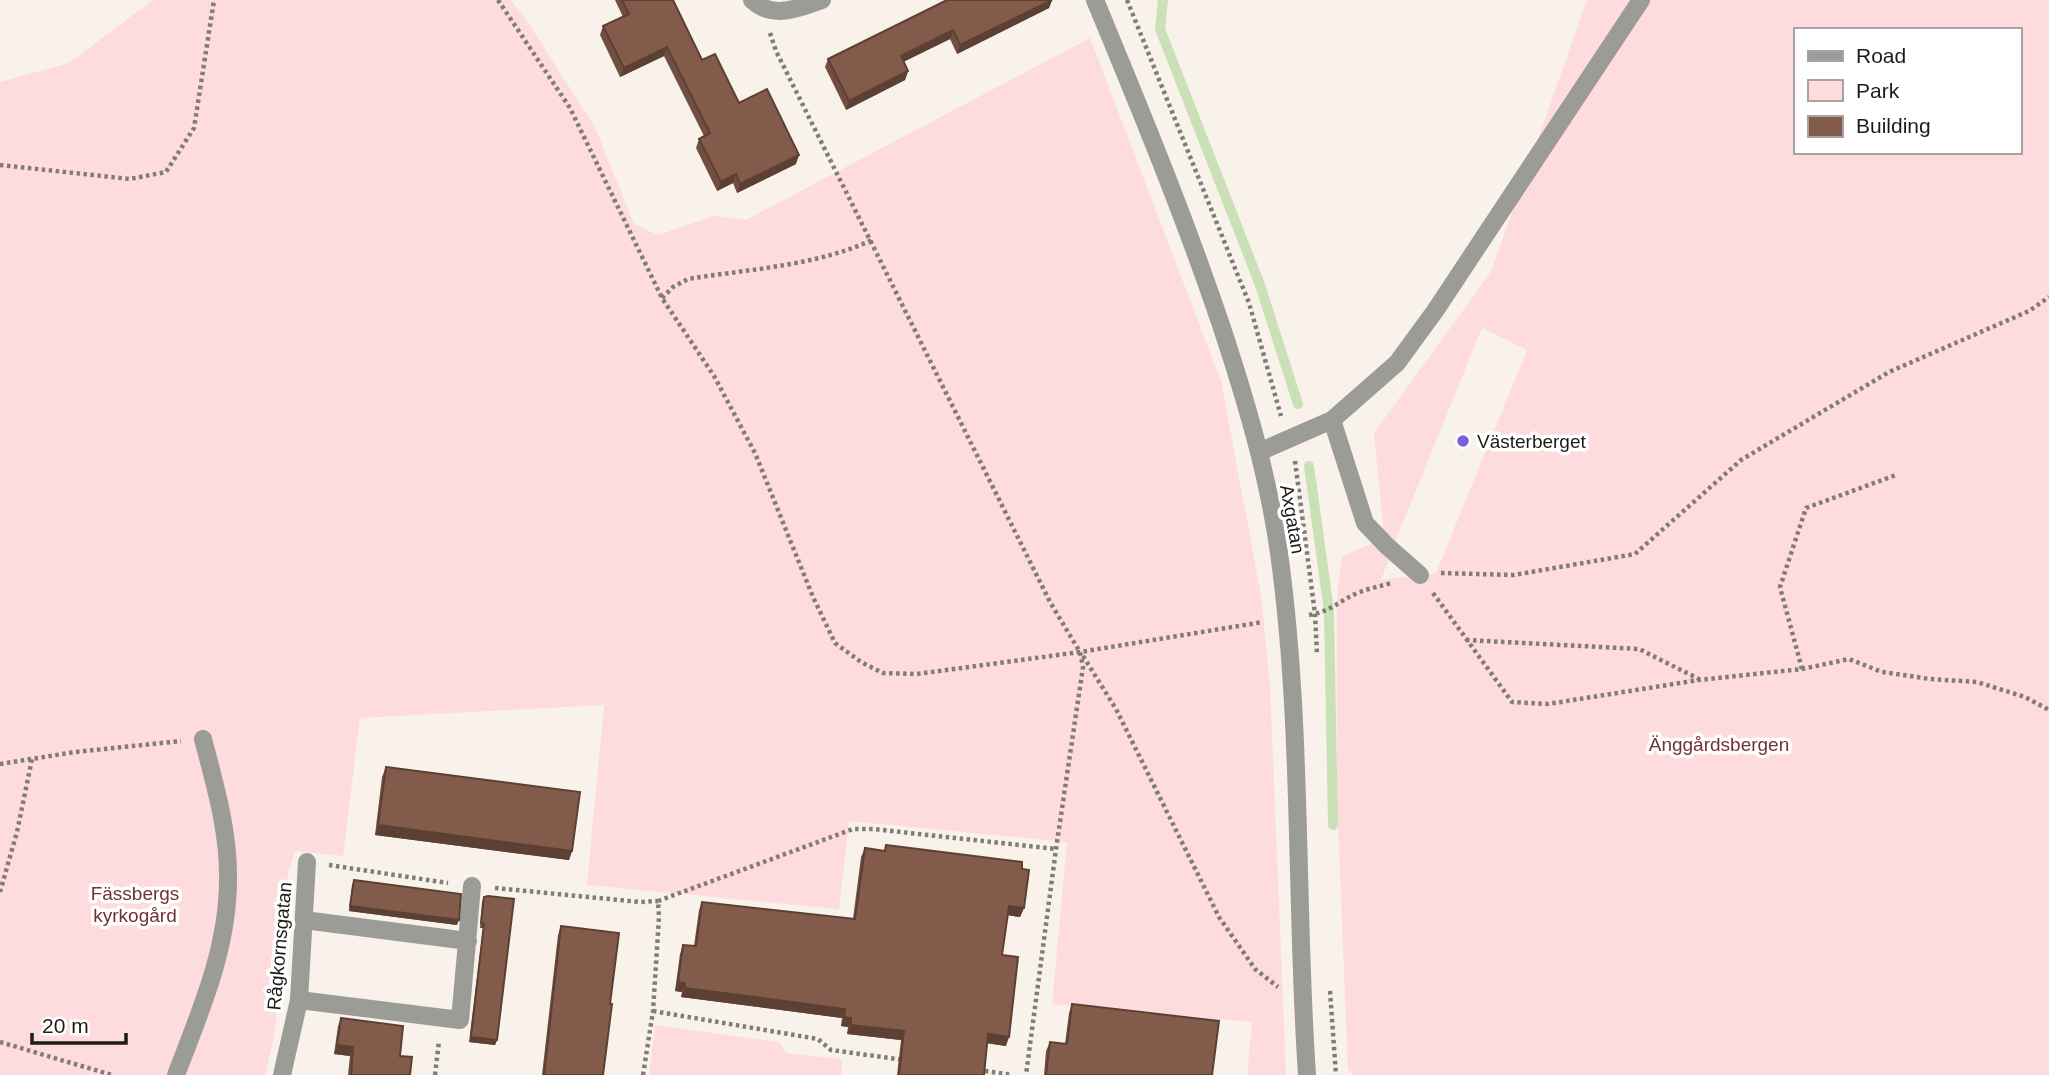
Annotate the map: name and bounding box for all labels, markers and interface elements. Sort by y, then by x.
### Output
legend [1794,28,2021,154]
text: Road [1856,44,1906,67]
text: Park [1856,79,1900,102]
text: Building [1856,114,1931,137]
place label: Västerberget [1477,431,1587,452]
marker: Västerberget [1455,433,1471,449]
street label: Axgatan [1276,483,1309,555]
park label: Änggårdsbergen [1649,734,1789,755]
street label: Rågkornsgatan [263,881,296,1011]
park label: Fässbergs kyrkogård [91,883,179,926]
scale bar [32,1002,126,1046]
text: 20 m [42,1014,89,1037]

